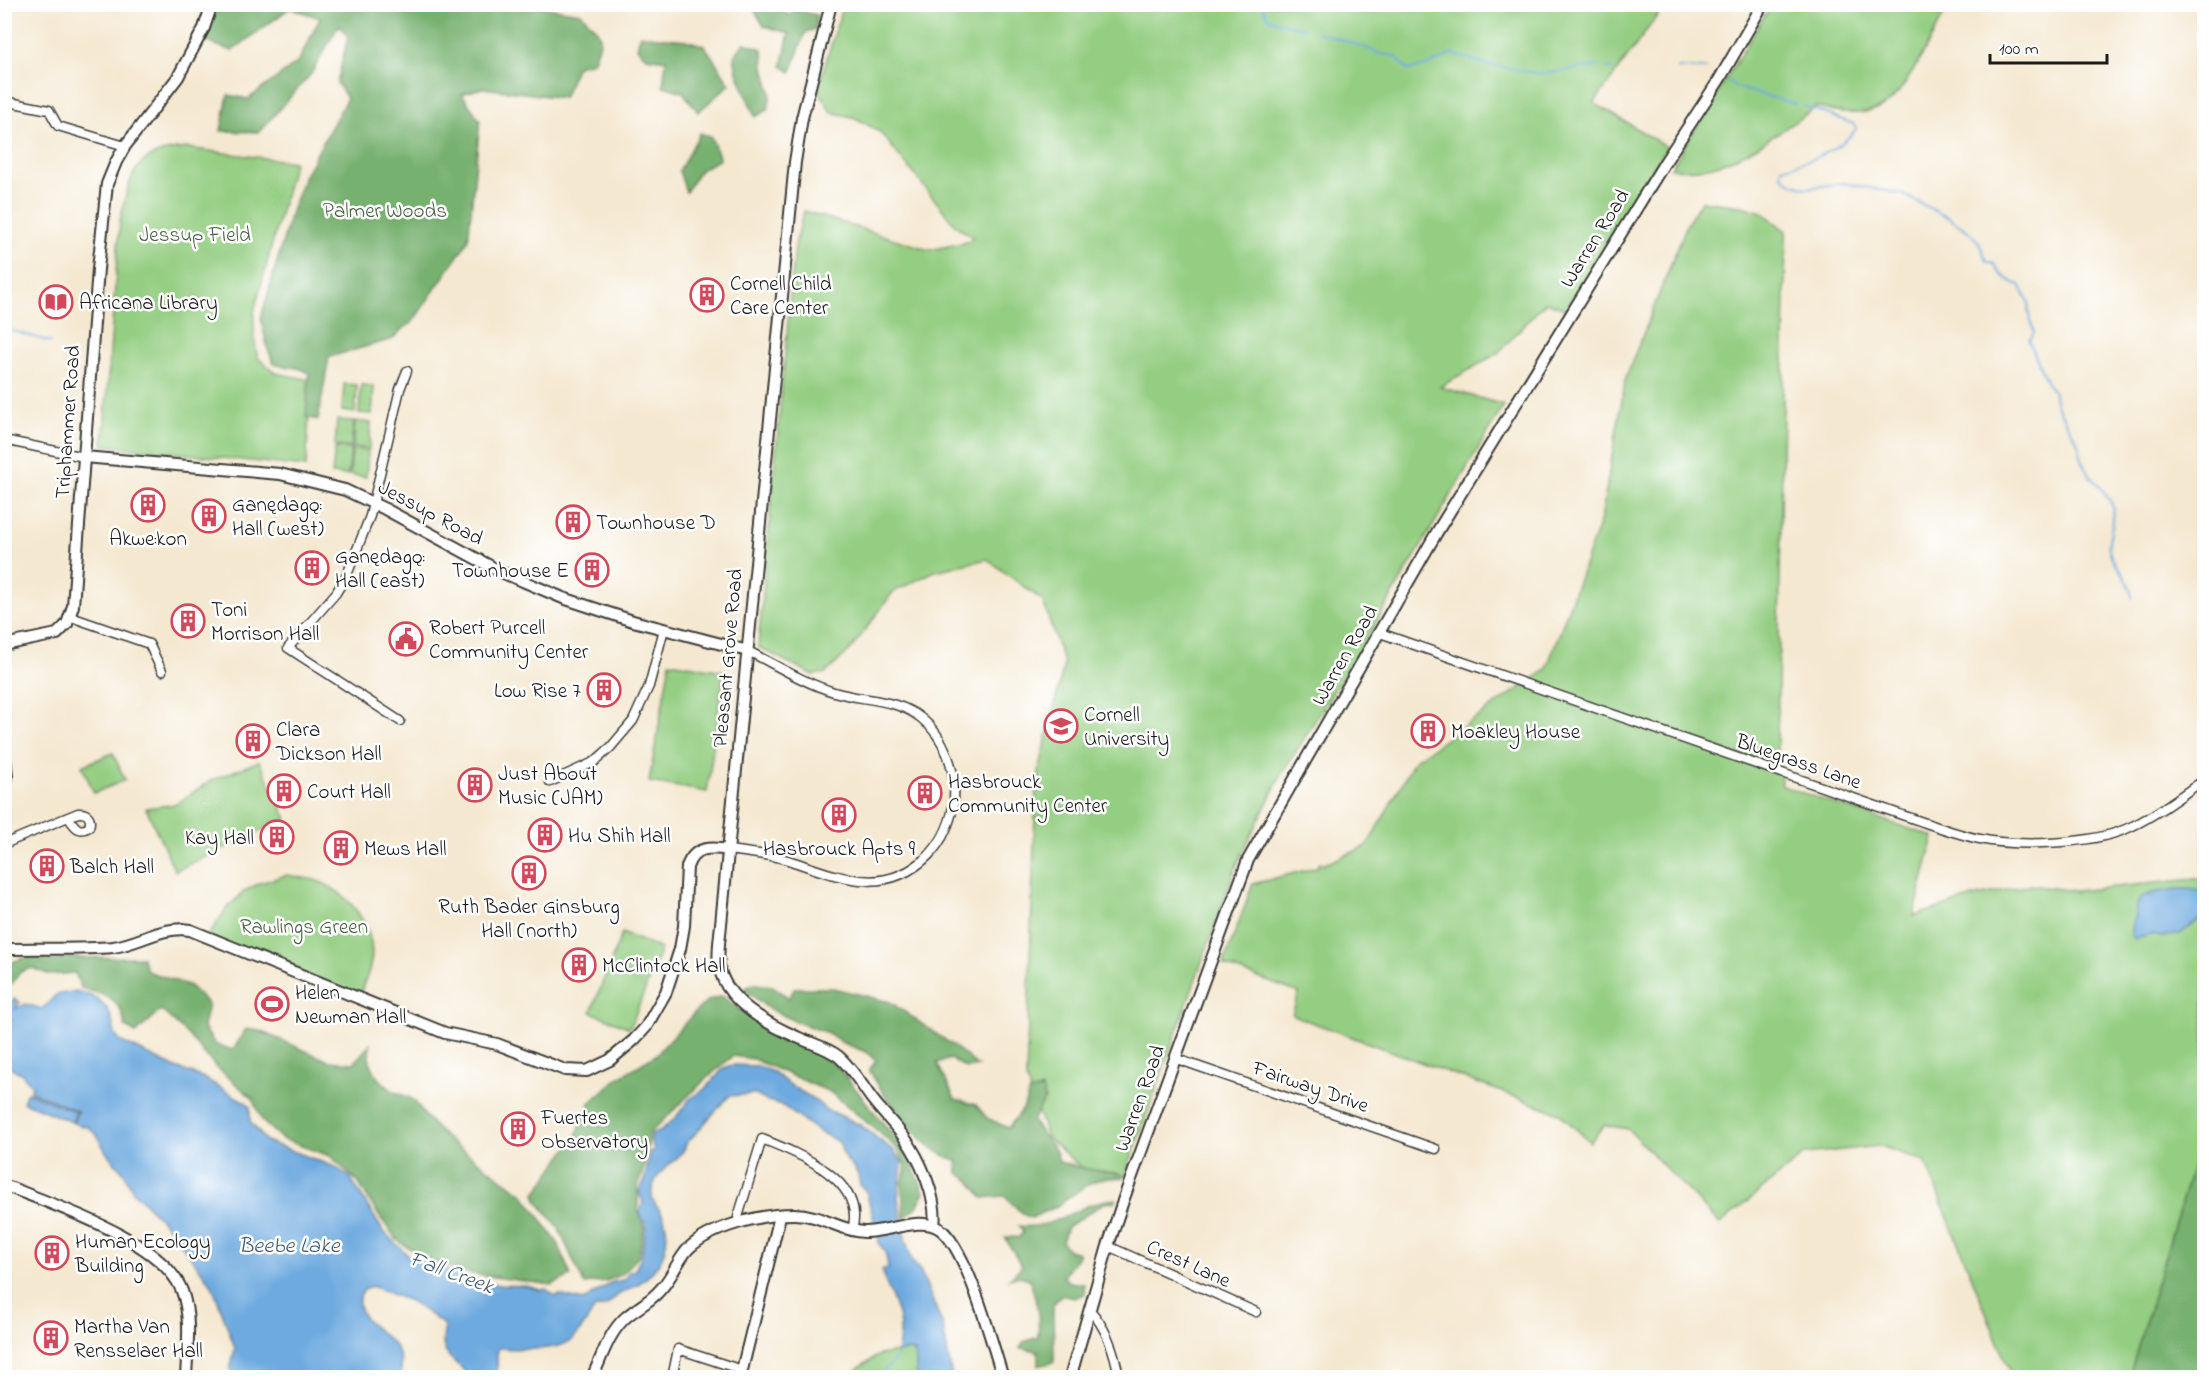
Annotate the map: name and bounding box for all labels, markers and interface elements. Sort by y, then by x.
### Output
scale bar [1990,27,2107,65]
text: 100 m [1999,37,2039,63]
street label: Warren Road [1553,184,1638,294]
park label: Palmer Woods [323,197,447,227]
park label: Jessup Field [139,221,251,251]
place label: Cornell Child Care Center [730,270,832,324]
building icon: Cornell Child Care Center [689,277,725,313]
library icon: Africana Library [38,284,74,320]
place label: Africana Library [79,289,218,321]
street label: Triphammer Road [49,344,89,500]
street label: Jessup Road [372,473,488,554]
building icon: Akwe:kon [130,487,166,523]
place label: Ganędagǫ: Hall (west) [232,491,324,545]
building icon: Ganędagǫ: Hall (west) [191,498,227,534]
building icon: Townhouse D [555,504,591,540]
place label: Townhouse D [596,509,716,539]
place label: Akwe:kon [109,525,187,555]
place label: Ganędagǫ: Hall (east) [335,543,425,597]
building icon: Ganędagǫ: Hall (east) [294,550,330,586]
building icon: Townhouse E [574,552,610,588]
place label: Townhouse E [452,557,569,587]
street label: Pleasant Grove Road [706,567,752,749]
place label: Toni Morrison Hall [211,596,319,650]
street label: Warren Road [1305,600,1387,712]
building icon: Toni Morrison Hall [170,603,206,639]
place label: Robert Purcell Community Center [429,614,589,670]
public building icon: Robert Purcell Community Center [388,621,424,657]
building icon: Low Rise 7 [586,672,622,708]
place label: Low Rise 7 [494,677,581,707]
place label: Cornell University [1084,701,1169,757]
school or university icon: Cornell University [1043,708,1079,744]
building icon: Moakley House [1410,713,1446,749]
place label: Clara Dickson Hall [275,716,382,770]
place label: Moakley House [1451,718,1581,750]
building icon: Clara Dickson Hall [235,723,271,759]
street label: Bluegrass Lane [1730,727,1866,800]
place label: Just About Music (JAM) [498,760,603,814]
building icon: Just About Music (JAM) [457,767,493,803]
place label: Hasbrouck Community Center [948,768,1108,824]
building icon: Court Hall [266,773,302,809]
building icon: Hasbrouck Community Center [907,775,943,811]
place label: Court Hall [307,778,391,808]
building icon: Hasbrouck Apts 9 [821,797,857,833]
building icon: Hu Shih Hall [527,817,563,853]
building icon: Kay Hall [259,819,295,855]
place label: Hu Shih Hall [568,822,670,852]
place label: Kay Hall [185,824,254,856]
building icon: Mews Hall [323,830,359,866]
place label: Mews Hall [364,835,446,865]
place label: Hasbrouck Apts 9 [763,835,916,865]
building icon: Balch Hall [29,848,65,884]
place label: Balch Hall [69,853,154,883]
building icon: Ruth Bader Ginsburg Hall (north) [511,855,547,891]
place label: Ruth Bader Ginsburg Hall (north) [438,893,620,947]
park label: Rawlings Green [240,913,368,945]
building icon: McClintock Hall [561,947,597,983]
place label: McClintock Hall [602,952,726,982]
place label: Helen Newman Hall [295,979,406,1033]
sports icon: Helen Newman Hall [254,986,290,1022]
street label: Warren Road [1108,1041,1174,1156]
street label: Fairway Drive [1247,1054,1373,1124]
place label: Fuertes Observatory [540,1104,648,1160]
building icon: Fuertes Observatory [500,1111,536,1147]
place label: Human Ecology Building [74,1228,210,1284]
water label: Beebe Lake [238,1231,341,1263]
street label: Crest Lane [1141,1233,1236,1297]
building icon: Human Ecology Building [34,1235,70,1271]
water label: Fall Creek [404,1244,499,1304]
place label: Martha Van Rensselaer Hall [74,1313,203,1367]
building icon: Martha Van Rensselaer Hall [33,1320,69,1356]

